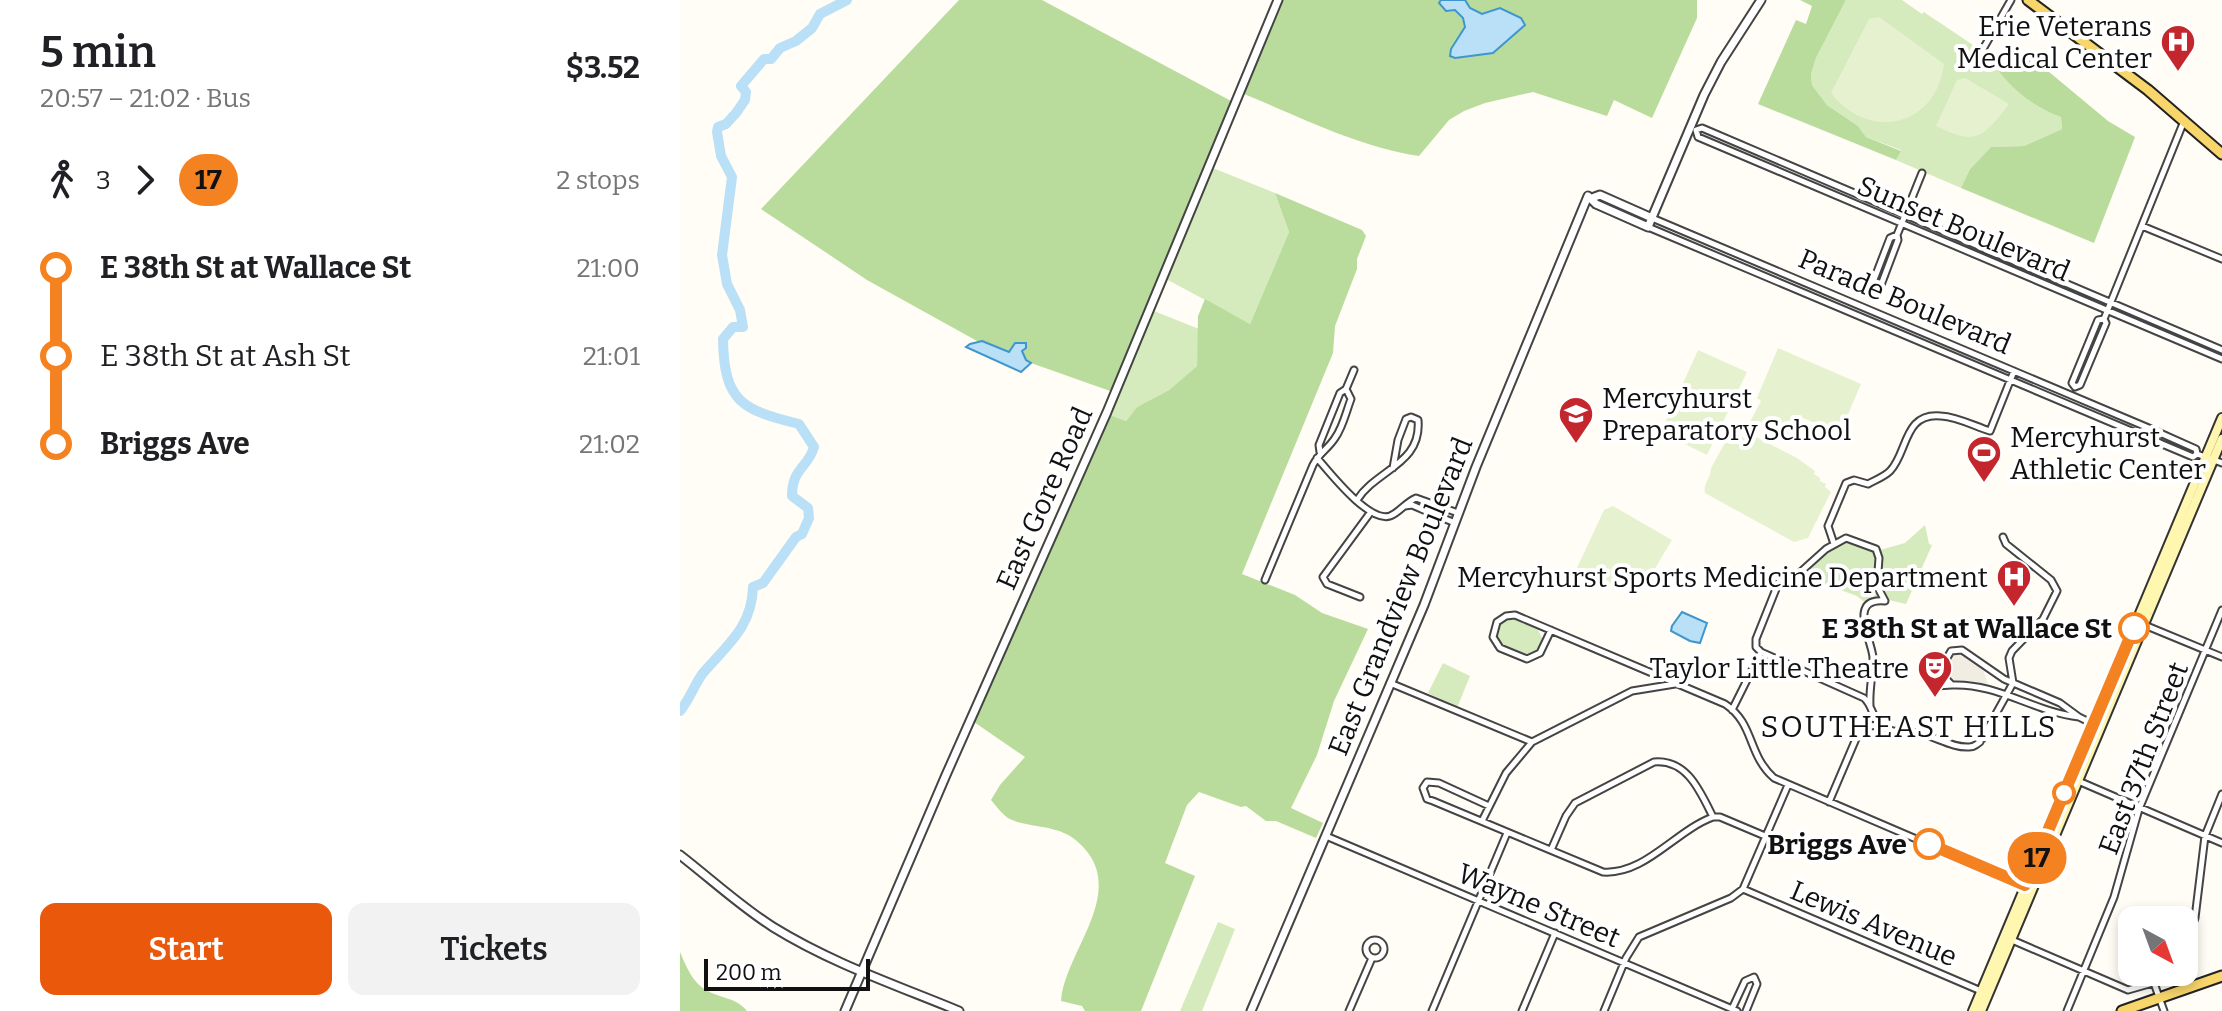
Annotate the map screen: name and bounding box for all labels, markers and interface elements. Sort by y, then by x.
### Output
place label: Erie Veterans Medical Center [1957,10,2152,75]
hospital icon: Erie Veterans Medical Center [2159,23,2197,73]
text: 5 min [40,26,156,79]
text: $3.52 [566,50,640,86]
text: 20:57 – 21:02 · Bus [40,83,251,114]
icon: walk [40,158,84,202]
icon: forward [123,158,167,202]
text: 17 [195,163,222,196]
text: 3 [96,165,111,196]
text: 2 stops [556,165,640,196]
street label: Sunset Boulevard [1853,169,2075,288]
street label: Parade Boulevard [1794,242,2016,361]
text: E 38th St at Wallace St [100,250,411,286]
text: 21:00 [576,253,640,284]
text: E 38th St at Ash St [100,338,351,374]
text: 21:01 [583,341,640,372]
place label: Mercyhurst Preparatory School [1602,382,1851,447]
school or university icon: Mercyhurst Preparatory School [1557,395,1595,445]
street label: East Gore Road [989,402,1099,595]
place label: Mercyhurst Athletic Center [2010,421,2206,486]
text: Briggs Ave [100,426,250,462]
text: 21:02 [579,429,640,460]
street label: East Grandview Boulevard [1321,432,1479,760]
sports icon: Mercyhurst Athletic Center [1965,434,2003,484]
hospital icon: Mercyhurst Sports Medicine Department [1995,558,2033,608]
place label: Mercyhurst Sports Medicine Department [1457,561,1988,594]
place label: E 38th St at Wallace St [1821,612,2112,645]
marker: E 38th St at Wallace St [2119,613,2149,643]
theatre icon: Taylor Little Theatre [1916,649,1954,699]
place label: Taylor Little Theatre [1649,652,1909,685]
street label: East 37th Street [2092,657,2195,859]
district label: SOUTHEAST HILLS [1761,709,2057,745]
unlabelled marker [2053,782,2075,804]
place label: Briggs Ave [1767,828,1907,861]
marker: Briggs Ave [1914,829,1944,859]
line badge: 17 [2001,832,2073,884]
text: 17 [2024,841,2050,874]
street label: Wayne Street [1453,856,1625,954]
street label: Lewis Avenue [1785,874,1962,973]
button: Start [40,903,332,995]
button: Tickets [348,903,640,995]
north arrow [2118,906,2198,986]
map controls [2118,906,2198,986]
scale bar [704,955,870,991]
text: 200 m [716,959,782,986]

